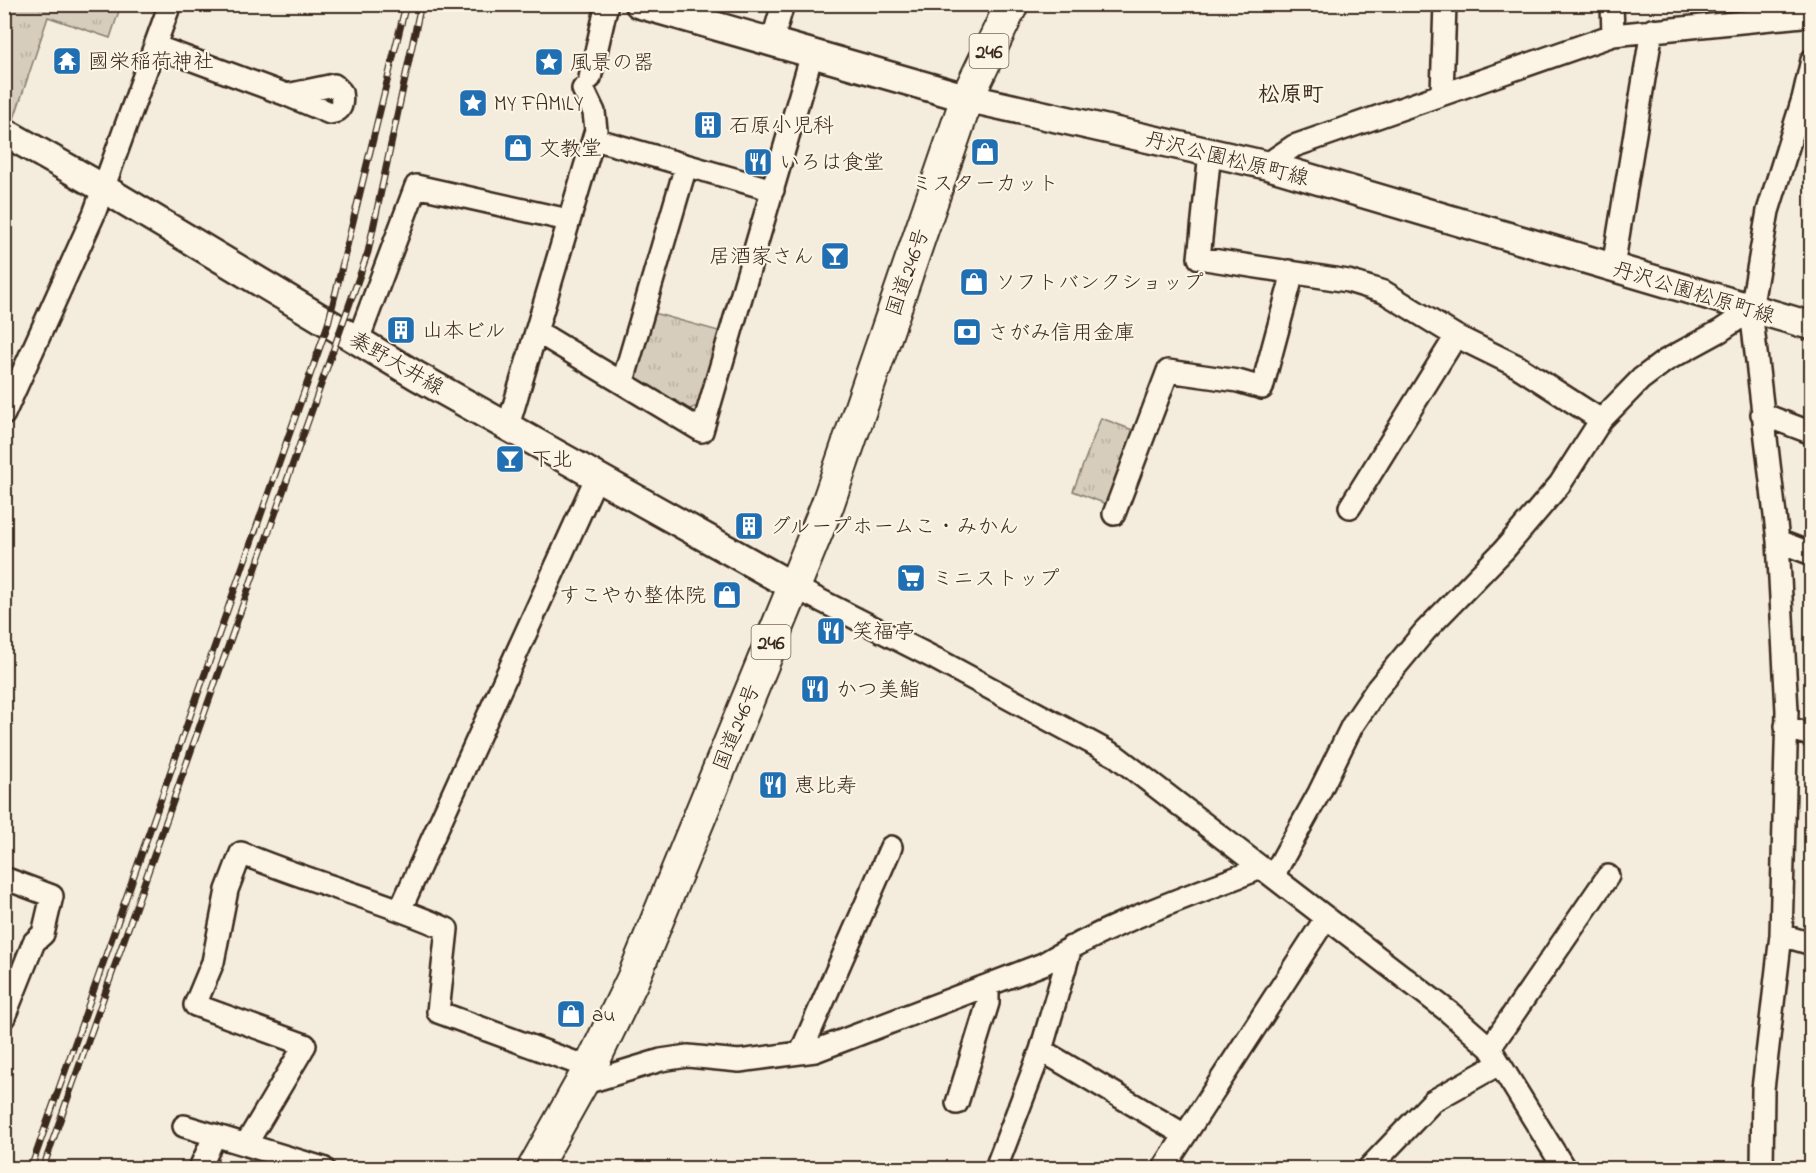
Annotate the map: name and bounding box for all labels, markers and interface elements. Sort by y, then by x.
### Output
road number: 246 [970,34,1008,68]
temple icon: 國栄稲荷神社 [51,45,83,77]
place icon: 風景の器 [533,46,565,78]
place label: 國栄稲荷神社 [88,48,214,78]
place label: 風景の器 [570,49,654,79]
district label: 松原町 [1258,80,1324,112]
place icon: MY FAMILY [457,87,489,119]
place label: MY FAMILY [494,90,584,120]
building icon: 石原小児科 [692,109,724,141]
place label: 石原小児科 [729,112,834,142]
street label: 丹沢公園松原町線 [1141,125,1312,195]
shop icon: 文教堂 [502,132,534,164]
place label: 文教堂 [539,135,602,165]
shop icon: ミスターカット [969,136,1001,168]
restaurant icon: いろは食堂 [742,146,774,178]
place label: いろは食堂 [779,149,884,179]
place label: ミスターカット [911,170,1059,200]
street label: 国道246号 [880,225,938,321]
bar icon: 居酒家さん [819,240,851,272]
place label: 居酒家さん [709,243,814,273]
street label: 丹沢公園松原町線 [1609,255,1778,333]
shop icon: ソフトバンクショップ [958,266,990,298]
place label: ソフトバンクショップ [995,269,1204,299]
building icon: 山本ビル [385,314,417,346]
bank icon: さがみ信用金庫 [951,316,983,348]
place label: 山本ビル [422,317,506,347]
place label: さがみ信用金庫 [988,319,1135,349]
street label: 秦野大井線 [343,325,449,404]
bar icon: 下北 [494,443,526,475]
place label: 下北 [531,446,573,476]
building icon: グループホームこ・みかん [733,510,765,542]
place label: グループホームこ・みかん [770,513,1019,543]
supermarket icon: ミニストップ [895,562,927,594]
place label: ミニストップ [932,565,1060,595]
shop icon: すこやか整体院 [711,579,743,611]
place label: すこやか整体院 [559,582,706,612]
restaurant icon: 笑福亭 [815,615,847,647]
place label: 笑福亭 [852,618,915,648]
road number: 246 [752,625,790,659]
restaurant icon: かつ美鮨 [799,673,831,705]
place label: かつ美鮨 [836,676,920,706]
street label: 国道246号 [707,680,769,776]
restaurant icon: 恵比寿 [757,769,789,801]
place label: 恵比寿 [794,772,857,802]
shop icon: au [555,998,587,1030]
place label: au [592,1001,615,1031]

